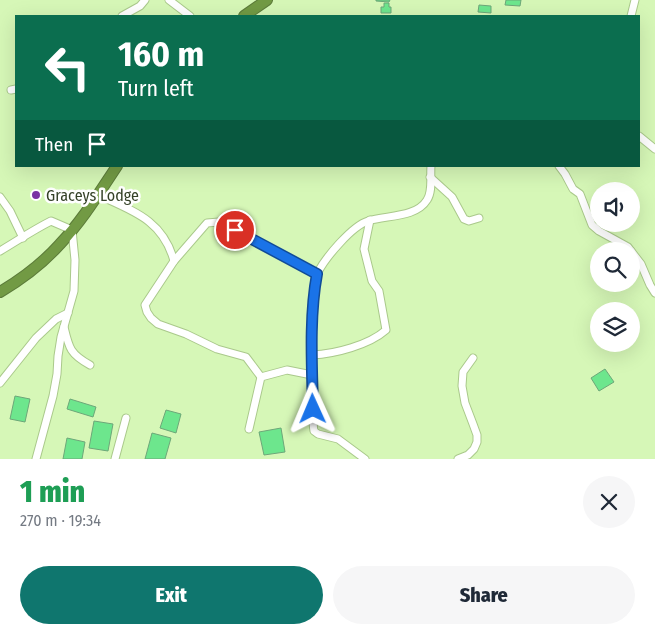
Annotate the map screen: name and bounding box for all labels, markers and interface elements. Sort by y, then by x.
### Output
text: 160 m [118,33,204,75]
icon: left [35,35,100,100]
text: Turn left [118,75,194,102]
icon: arrive [83,130,111,158]
text: Then [35,133,73,156]
map controls [590,182,640,352]
button: sound [590,182,640,232]
place label: Graceys Lodge [46,186,139,205]
marker: Graceys Lodge [30,189,42,201]
pin [214,209,256,251]
icon: arrive [221,216,249,244]
button: search [590,242,640,292]
button: layers [590,302,640,352]
position arrow [286,382,338,434]
text: 1 min [20,474,85,510]
button: close [583,476,635,528]
text: 270 m · 19:34 [20,511,101,530]
button: Exit [20,566,323,624]
button: Share [333,566,635,624]

